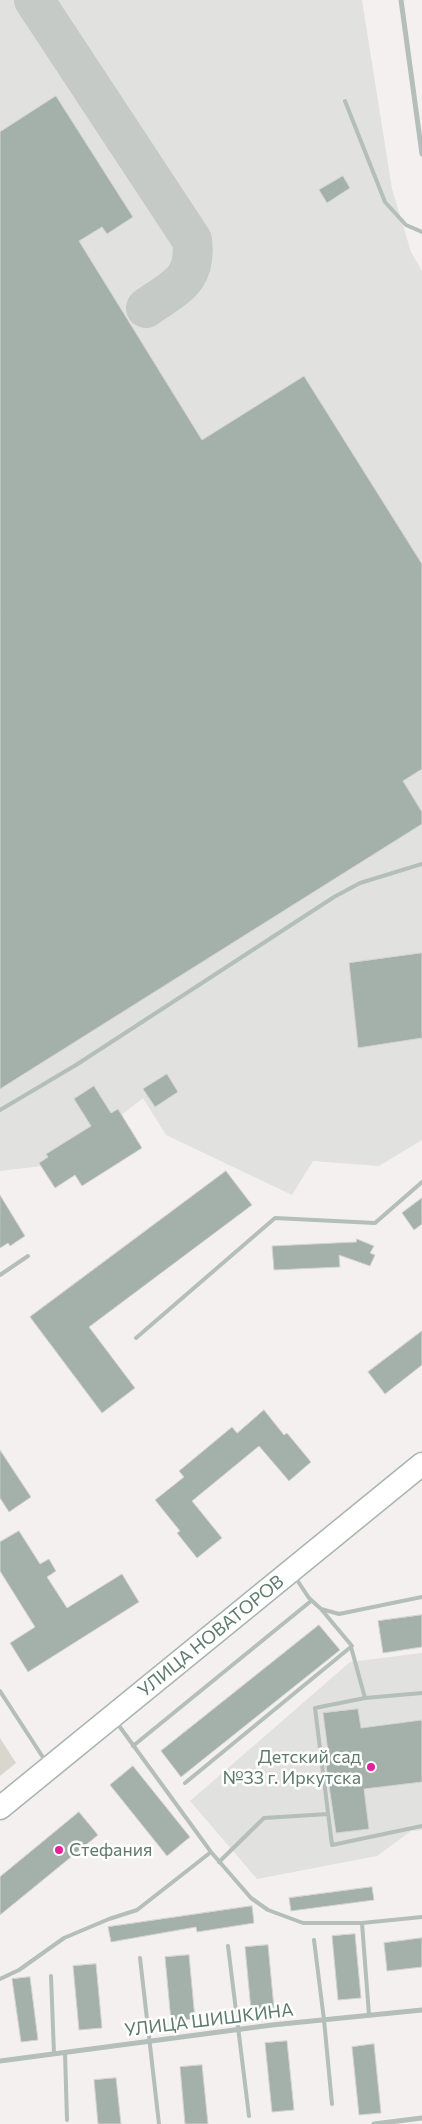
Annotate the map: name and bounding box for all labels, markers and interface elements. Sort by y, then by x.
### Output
street label: УЛИЦА НОВАТОРОВ [134,1571,288,1701]
place label: Детский сад №33 г. Иркутска [222,1746,361,1788]
marker: Детский сад №33 г. Иркутска [365,1761,377,1773]
place label: Стефания [69,1839,152,1861]
marker: Стефания [53,1844,65,1856]
street label: УЛИЦА ШИШКИНА [123,1999,295,2041]

